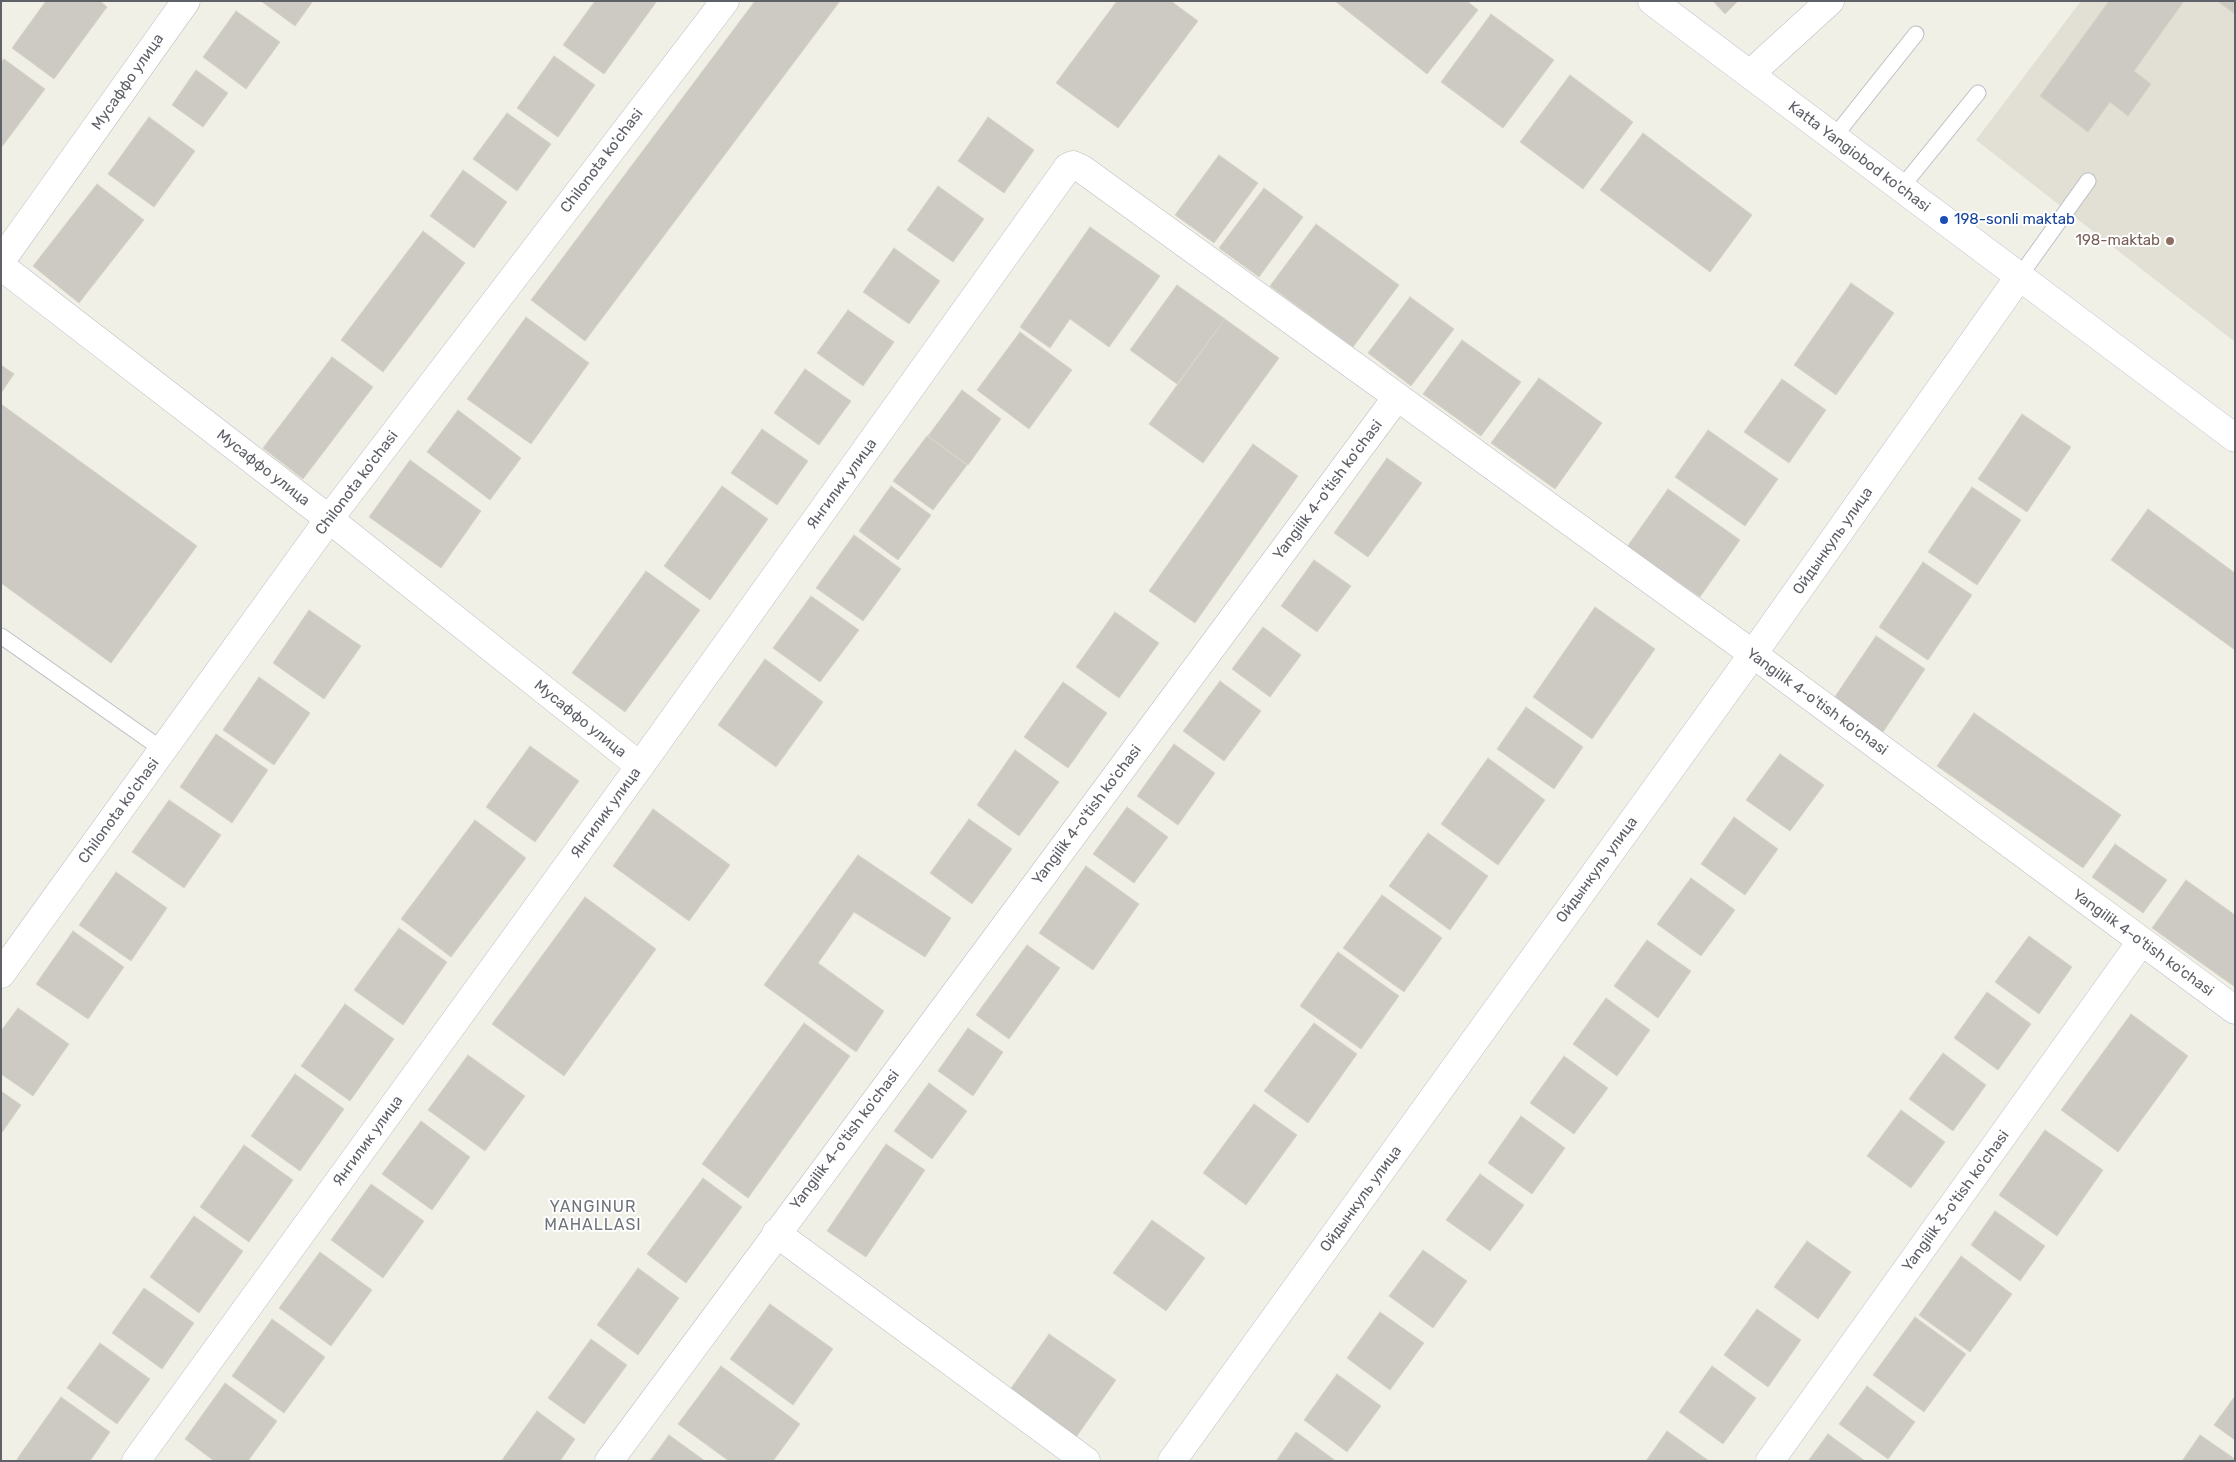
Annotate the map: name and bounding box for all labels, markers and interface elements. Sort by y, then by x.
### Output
street label: Мусаффо улица [88,30,168,134]
street label: Katta Yangiobod ko'chasi [1784,98,1934,216]
street label: Chilonota ko'chasi [557,105,647,217]
place label: 198-sonli maktab [1954,211,2075,229]
marker: 198-sonli maktab [1938,214,1950,226]
place label: 198-maktab [2075,232,2160,250]
marker: 198-maktab [2164,235,2176,247]
street label: Yangilik 4-o'tish ko'chasi [1270,417,1386,563]
street label: Мусаффо улица [213,426,313,510]
street label: Chilonota ko'chasi [312,427,402,539]
street label: Янгилик улица [803,435,881,533]
street label: Ойдынкуль улица [1789,484,1877,598]
street label: Yangilik 4-o'tish ko'chasi [1743,645,1891,759]
street label: Мусаффо улица [530,676,630,762]
street label: Yangilik 4-o'tish ko'chasi [1029,742,1145,888]
street label: Chilonota ko'chasi [75,755,163,867]
street label: Янгилик улица [567,764,645,862]
street label: Ойдынкуль улица [1552,813,1642,927]
street label: Yangilik 4-o'tish ko'chasi [2069,886,2217,1000]
street label: Yangilik 4-o'tish ko'chasi [787,1067,903,1213]
street label: Янгилик улица [329,1092,407,1190]
street label: Yangilik 3-o'tish ko'chasi [1899,1127,2013,1275]
street label: Ойдынкуль улица [1316,1142,1406,1256]
district label: YANGINUR MAHALLASI [543,1197,643,1235]

